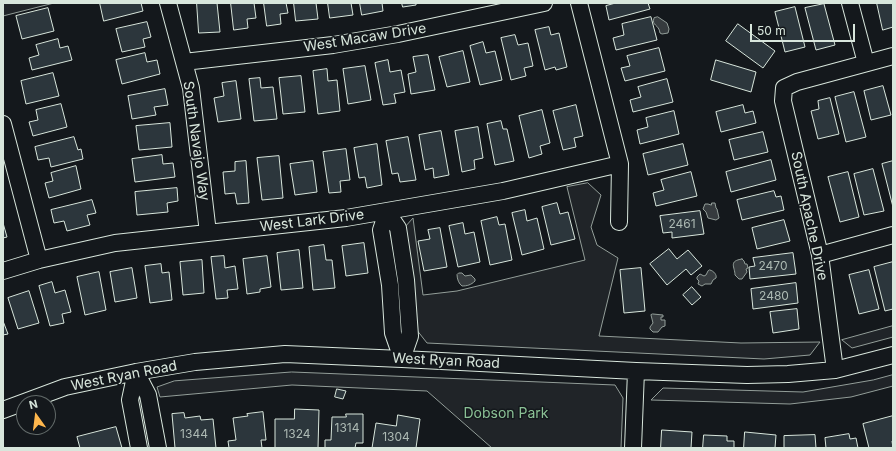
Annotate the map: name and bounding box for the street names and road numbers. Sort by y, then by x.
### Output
street label: West Macaw Drive [303,20,427,56]
street label: South Navajo Way [179,80,213,202]
street label: South Apache Drive [787,150,831,282]
street label: West Lark Drive [259,206,365,236]
street label: West Ryan Road [392,350,500,372]
street label: West Ryan Road [69,357,179,395]

